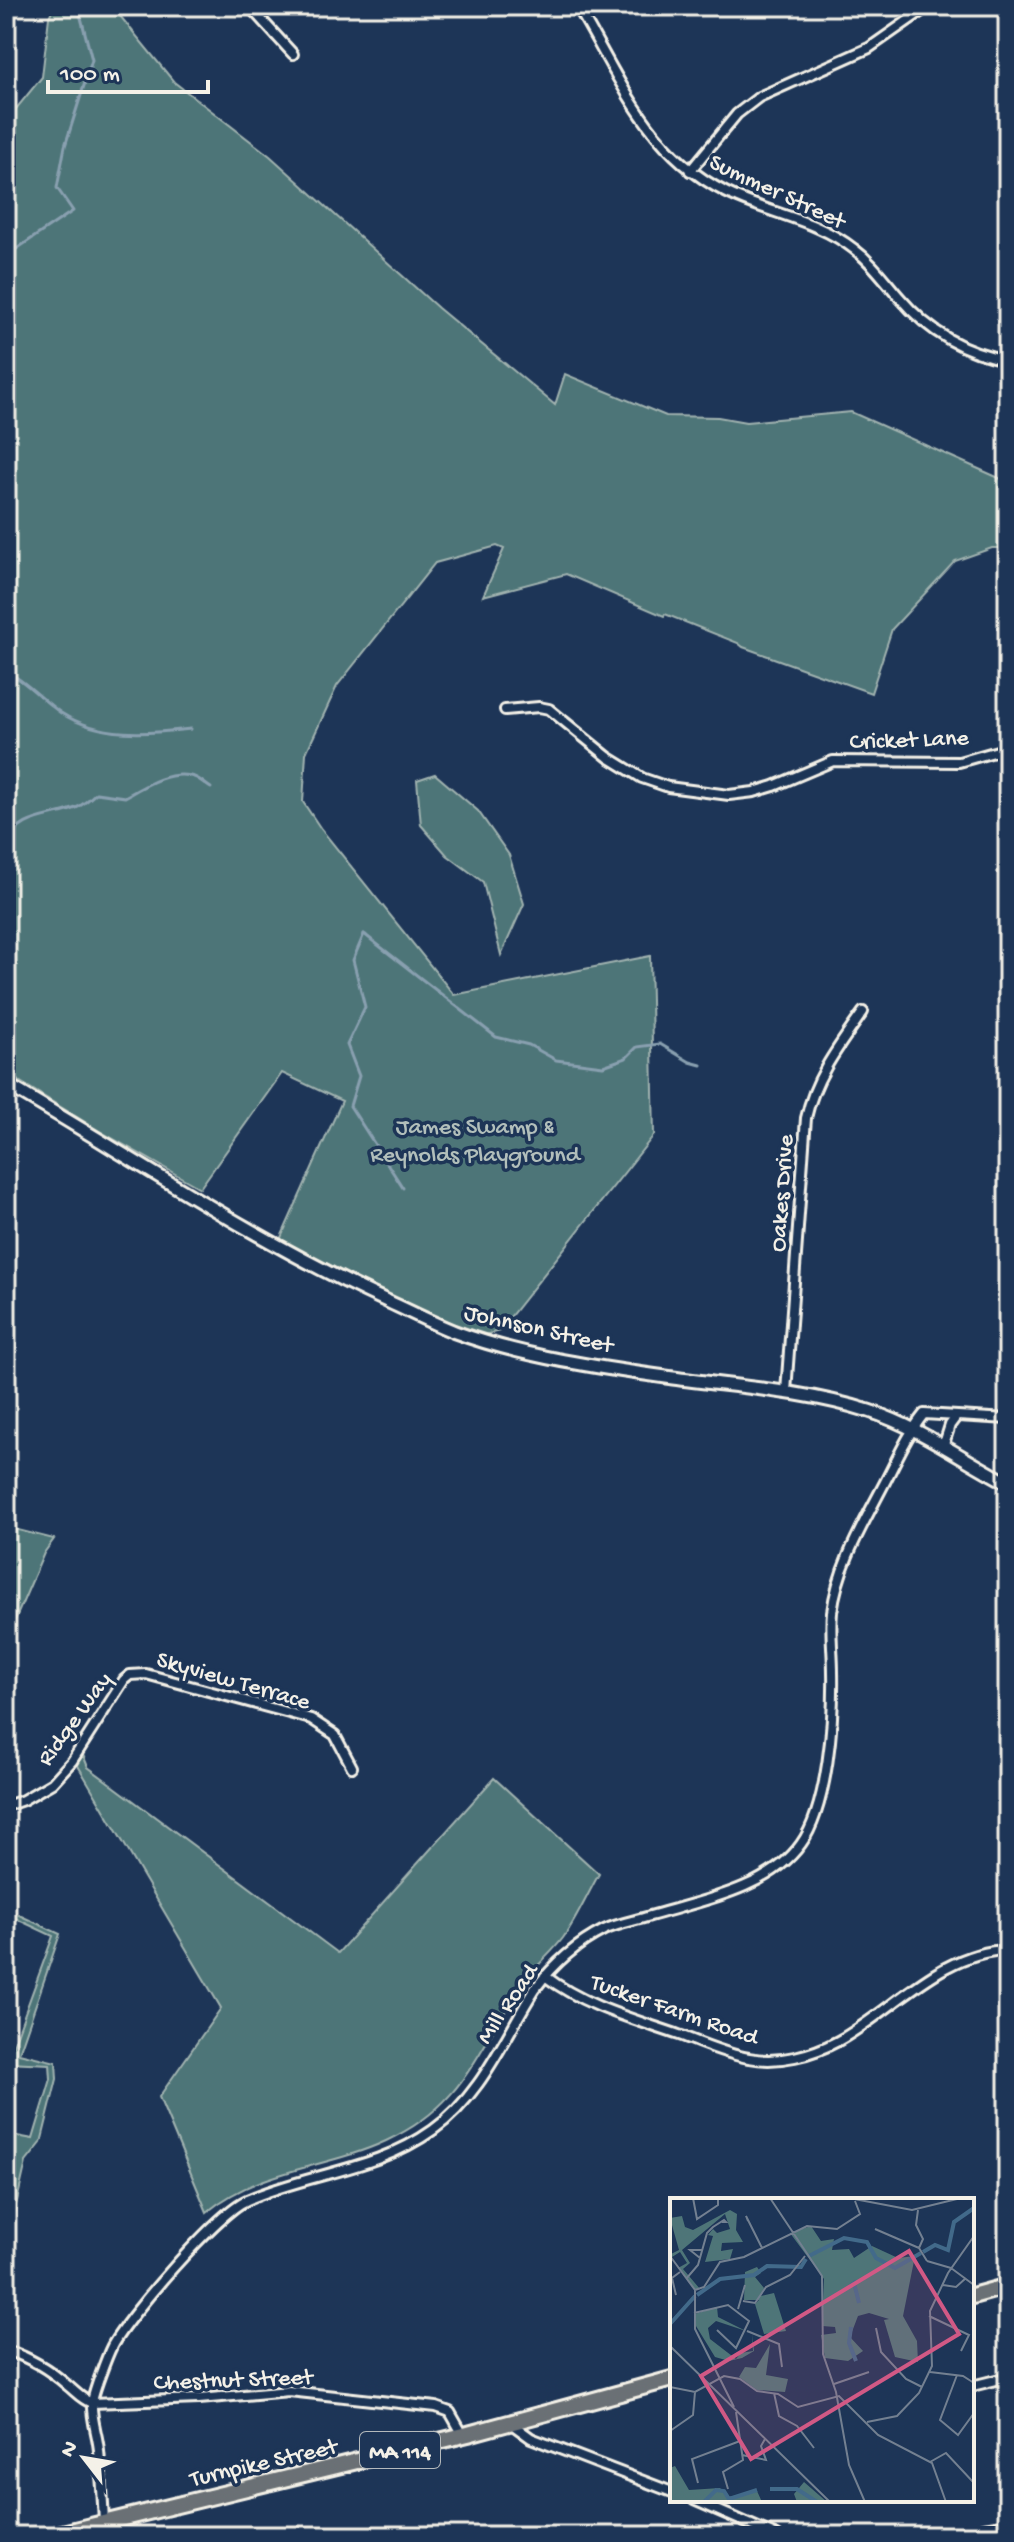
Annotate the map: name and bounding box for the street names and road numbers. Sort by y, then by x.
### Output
street label: Summer Street [704,149,851,238]
street label: Cricket Lane [849,725,970,758]
street label: Oakes Drive [765,1133,802,1253]
street label: Johnson Street [461,1299,618,1362]
street label: Skyview Terrace [153,1647,314,1718]
street label: Ridge Way [32,1667,120,1773]
street label: Mill Road [472,1958,547,2051]
street label: Tucker Farm Road [584,1968,763,2054]
street label: Chestnut Street [153,2364,315,2399]
road number: MA 114 [360,2432,440,2468]
street label: Turnpike Street [185,2433,342,2496]

